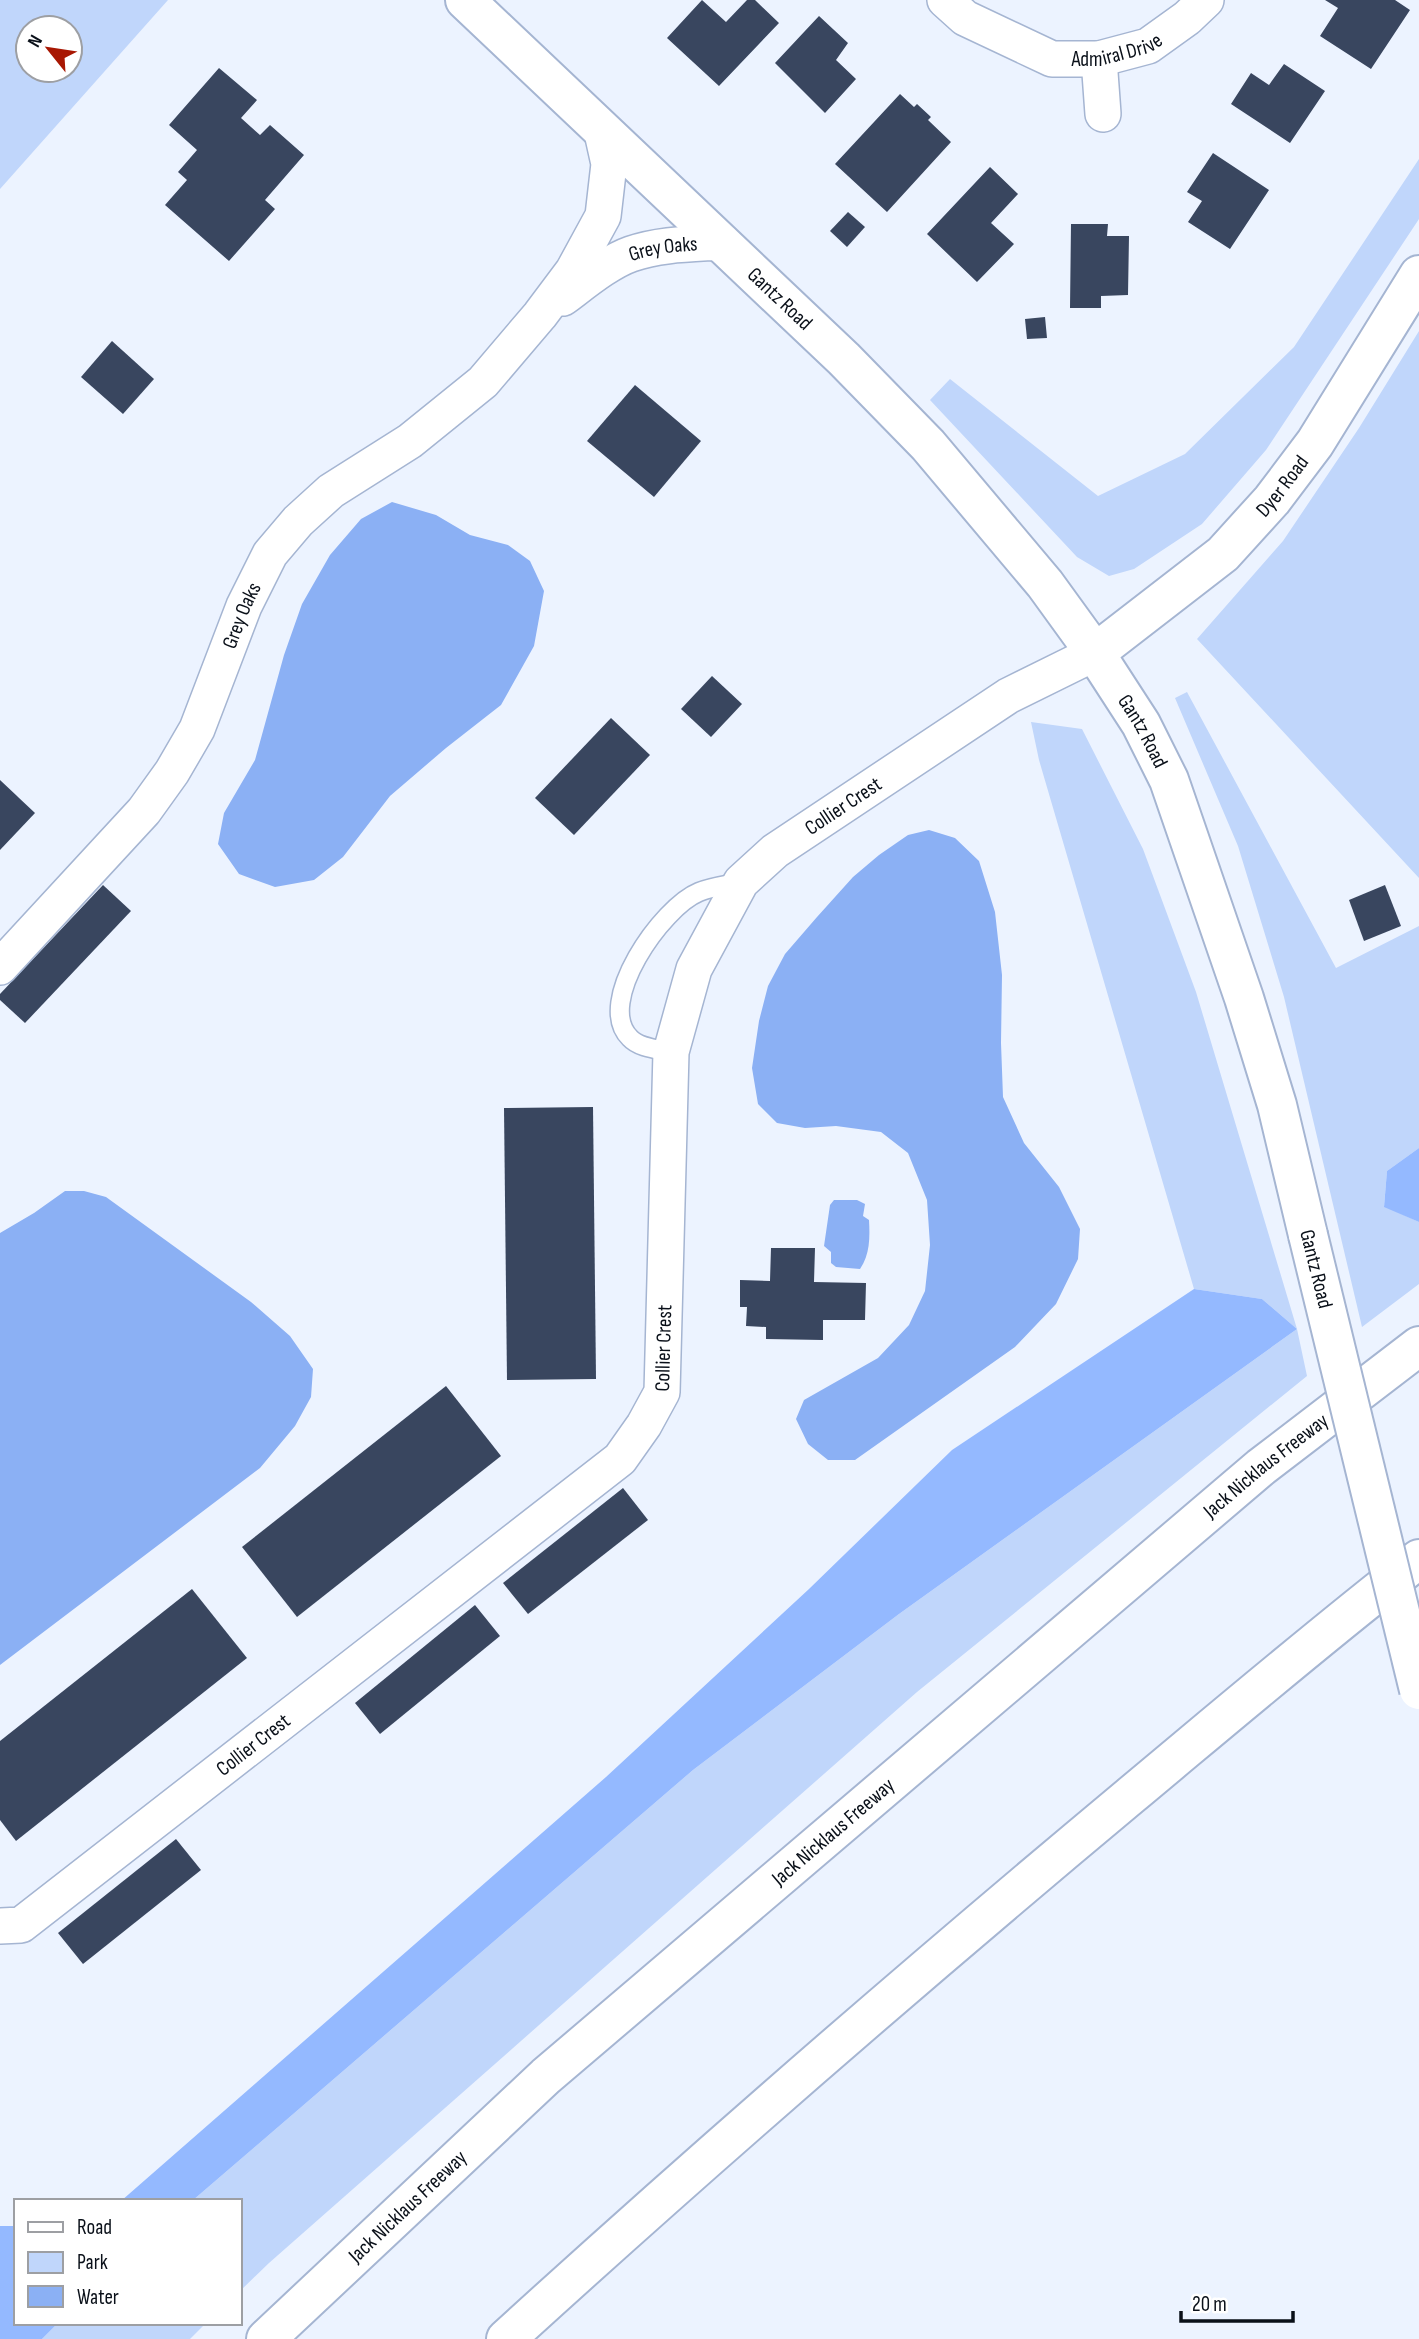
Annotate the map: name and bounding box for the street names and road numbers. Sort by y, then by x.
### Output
street label: Admiral Drive [1071,27,1167,72]
street label: Grey Oaks [625,231,698,266]
street label: Gantz Road [742,262,818,335]
street label: Dyer Road [1250,450,1314,522]
street label: Grey Oaks [216,578,266,652]
street label: Gantz Road [1113,690,1173,772]
street label: Collier Crest [800,771,886,840]
street label: Gantz Road [1294,1227,1338,1311]
street label: Collier Crest [650,1304,677,1392]
street label: Jack Nicklaus Freeway [1197,1408,1333,1524]
street label: Collier Crest [211,1708,295,1781]
street label: Jack Nicklaus Freeway [766,1773,899,1891]
street label: Jack Nicklaus Freeway [342,2145,472,2268]

